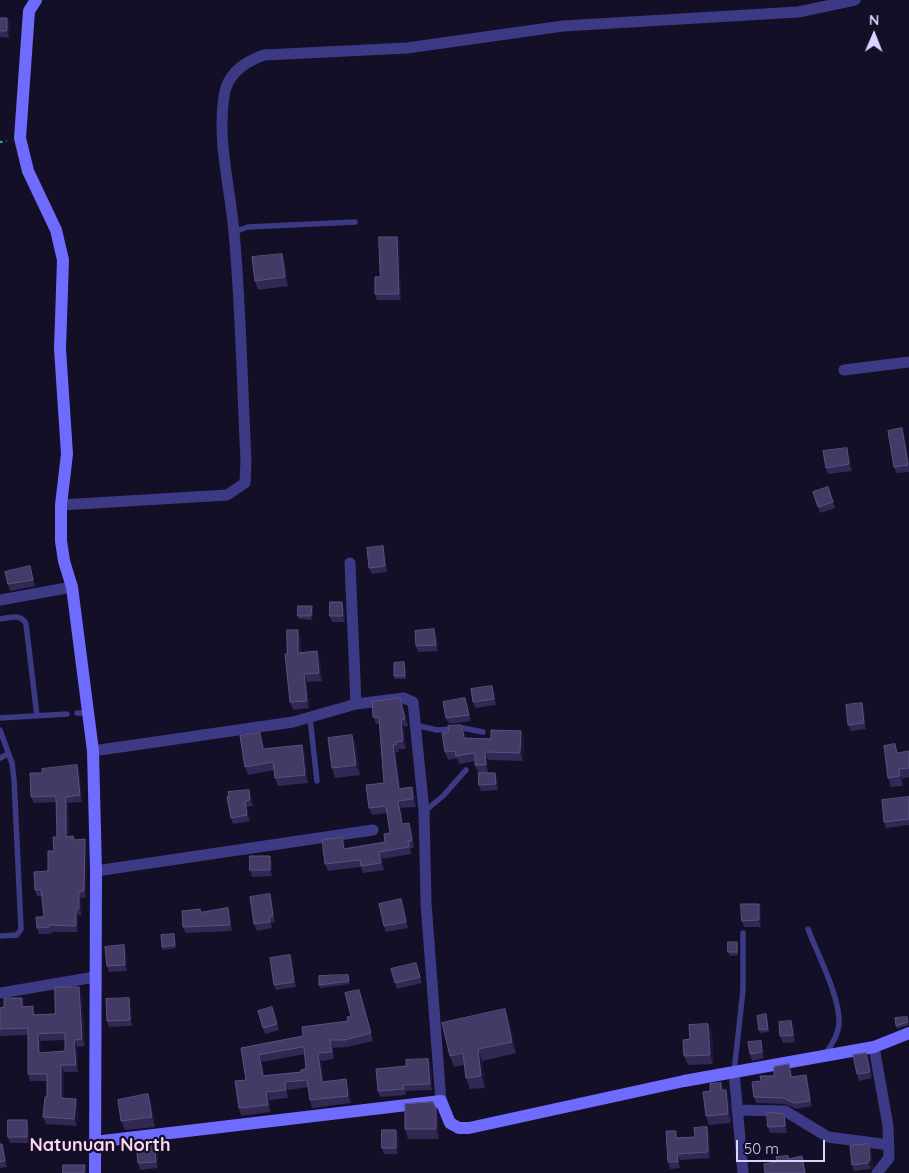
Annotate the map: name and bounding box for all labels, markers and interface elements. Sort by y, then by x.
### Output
north arrow [849,10,899,60]
text: N [869,11,880,29]
scale bar [739,1130,828,1162]
district label: Natunuan North [29,1135,171,1157]
text: 50 m [744,1139,779,1158]

